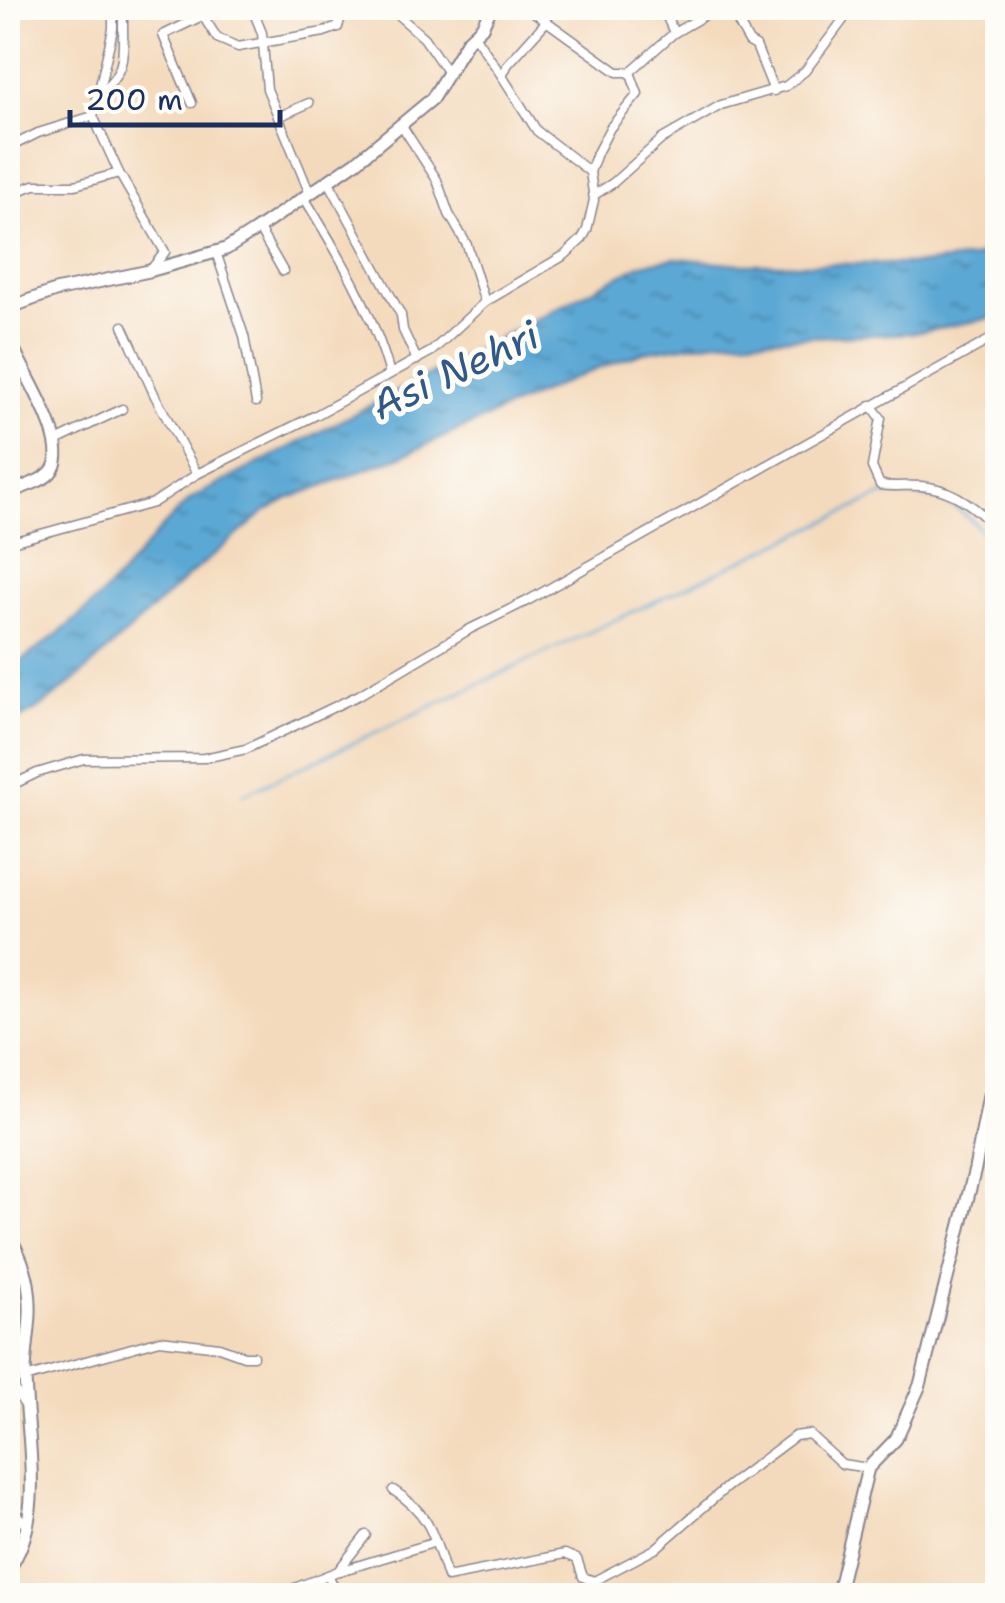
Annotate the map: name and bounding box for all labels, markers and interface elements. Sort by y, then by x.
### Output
scale bar [70,65,280,127]
text: 200 m [85,79,183,120]
water label: Asi Nehri [362,307,548,432]

